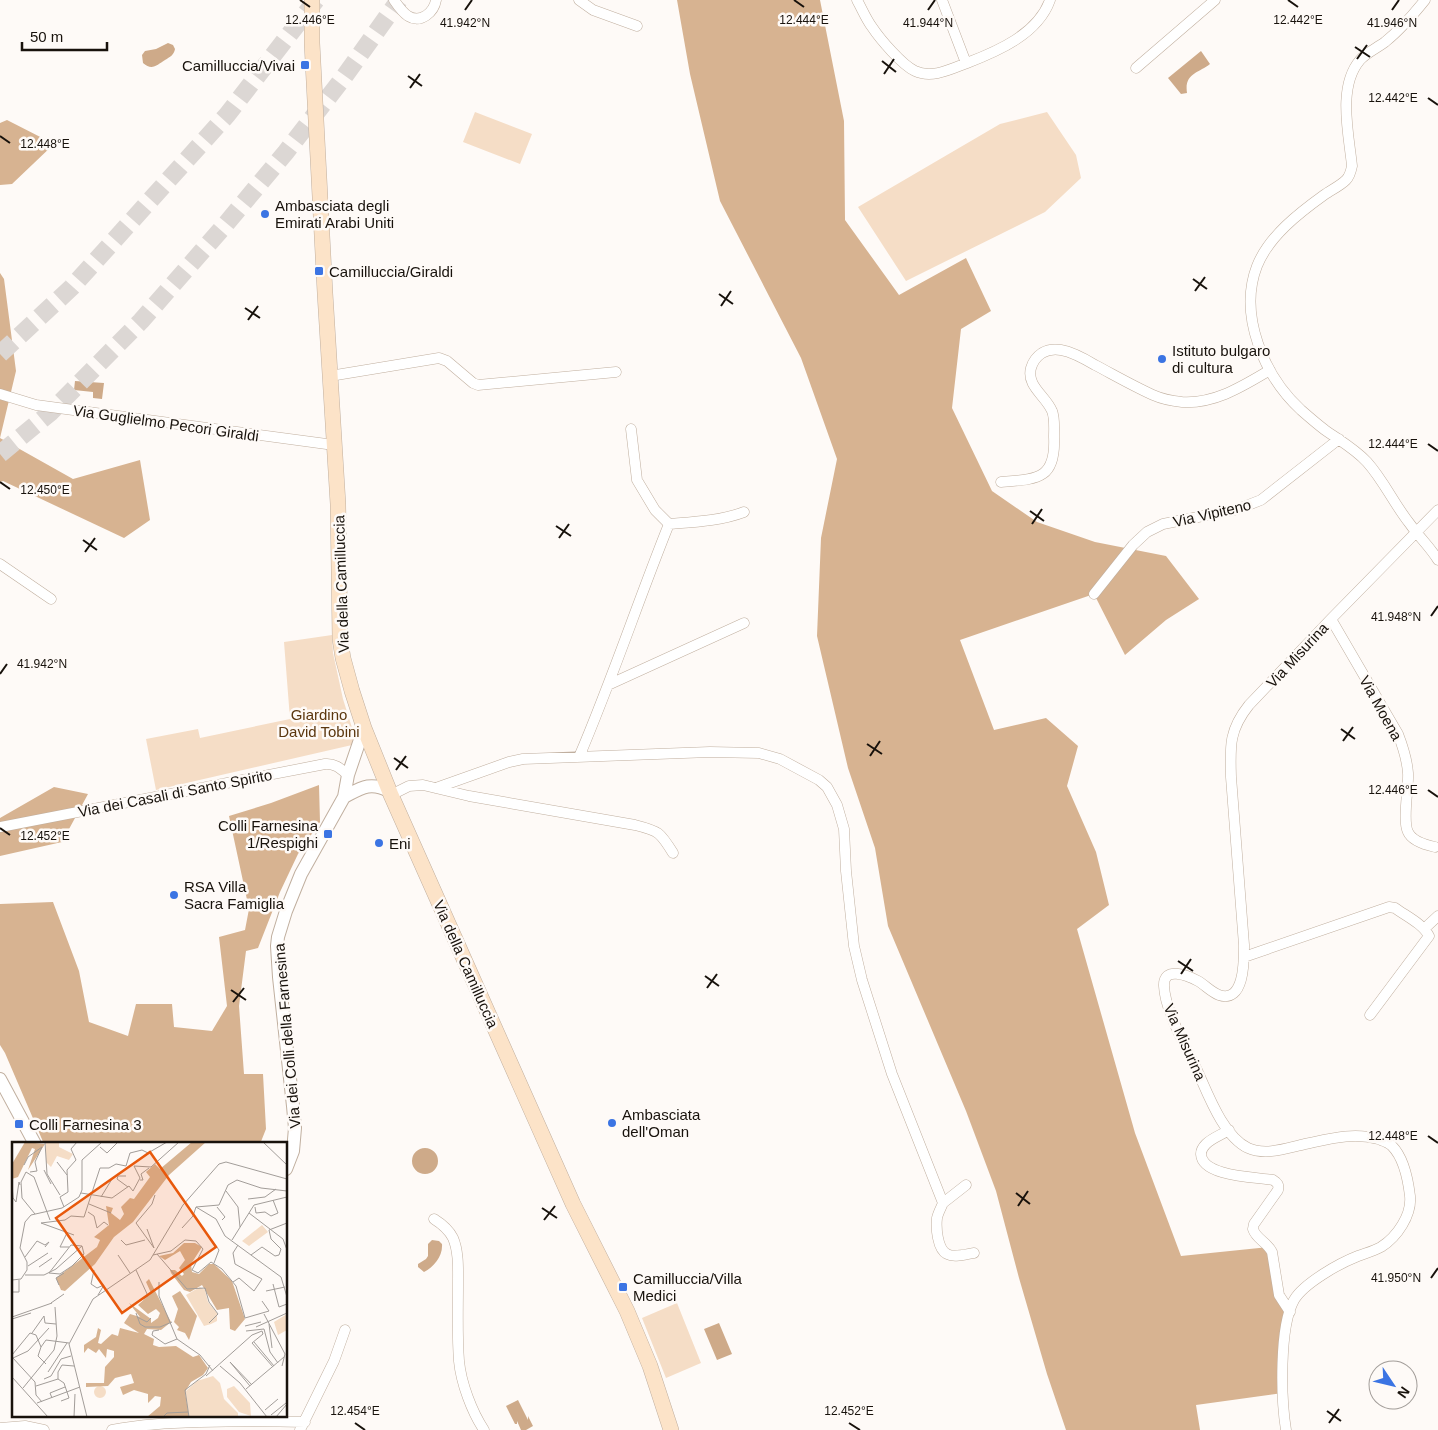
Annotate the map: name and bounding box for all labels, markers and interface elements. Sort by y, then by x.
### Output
text: 12.446°E [285,13,335,27]
text: 12.444°E [779,13,829,27]
text: 12.442°E [1273,13,1323,27]
text: 41.942°N [440,16,490,30]
text: 41.944°N [903,16,953,30]
text: 41.946°N [1367,16,1417,30]
scale bar [22,20,108,52]
text: 50 m [30,28,63,45]
place label: Camilluccia/Vivai [182,57,295,74]
marker: Camilluccia/Vivai [299,59,311,71]
text: 12.442°E [1368,91,1418,105]
text: 12.448°E [20,137,70,151]
place label: Ambasciata degli Emirati Arabi Uniti [275,197,394,231]
marker: Ambasciata degli Emirati Arabi Uniti [259,208,271,220]
place label: Camilluccia/Giraldi [329,263,453,280]
marker: Camilluccia/Giraldi [313,265,325,277]
place label: Istituto bulgaro di cultura [1172,342,1270,376]
marker: Istituto bulgaro di cultura [1156,353,1168,365]
street label: Via Guglielmo Pecori Giraldi [72,402,260,444]
text: 12.444°E [1368,437,1418,451]
text: 12.450°E [20,483,70,497]
street label: Via Vipiteno [1171,496,1253,530]
street label: Via della Camilluccia [330,514,352,653]
text: 41.948°N [1371,610,1421,624]
street label: Via Misurina [1263,619,1332,691]
text: 41.942°N [17,657,67,671]
street label: Via Moena [1356,673,1406,744]
park label: Giardino David Tobini [278,706,360,740]
street label: Via dei Casali di Santo Spirito [77,766,273,820]
text: 12.446°E [1368,783,1418,797]
place label: Colli Farnesina 1/Respighi [218,817,319,851]
marker: Colli Farnesina 1/Respighi [322,828,334,840]
text: 12.452°E [20,829,70,843]
place label: Eni [389,835,411,852]
marker: Eni [373,837,385,849]
place label: RSA Villa Sacra Famiglia [184,878,285,912]
marker: RSA Villa Sacra Famiglia [168,889,180,901]
street label: Via della Camilluccia [430,897,502,1031]
street label: Via dei Colli della Farnesina [270,942,304,1129]
street label: Via Misurina [1161,1001,1210,1084]
place label: Ambasciata dell'Oman [622,1106,701,1140]
place label: Colli Farnesina 3 [29,1116,142,1133]
marker: Ambasciata dell'Oman [606,1117,618,1129]
marker: Colli Farnesina 3 [13,1118,25,1130]
text: 12.448°E [1368,1129,1418,1143]
inset map [12,1142,288,1418]
place label: Camilluccia/Villa Medici [633,1270,743,1304]
text: 41.950°N [1371,1271,1421,1285]
marker: Camilluccia/Villa Medici [617,1281,629,1293]
north arrow [1368,1360,1418,1410]
text: N [1394,1384,1413,1401]
text: 12.454°E [330,1404,380,1418]
text: 12.452°E [824,1404,874,1418]

